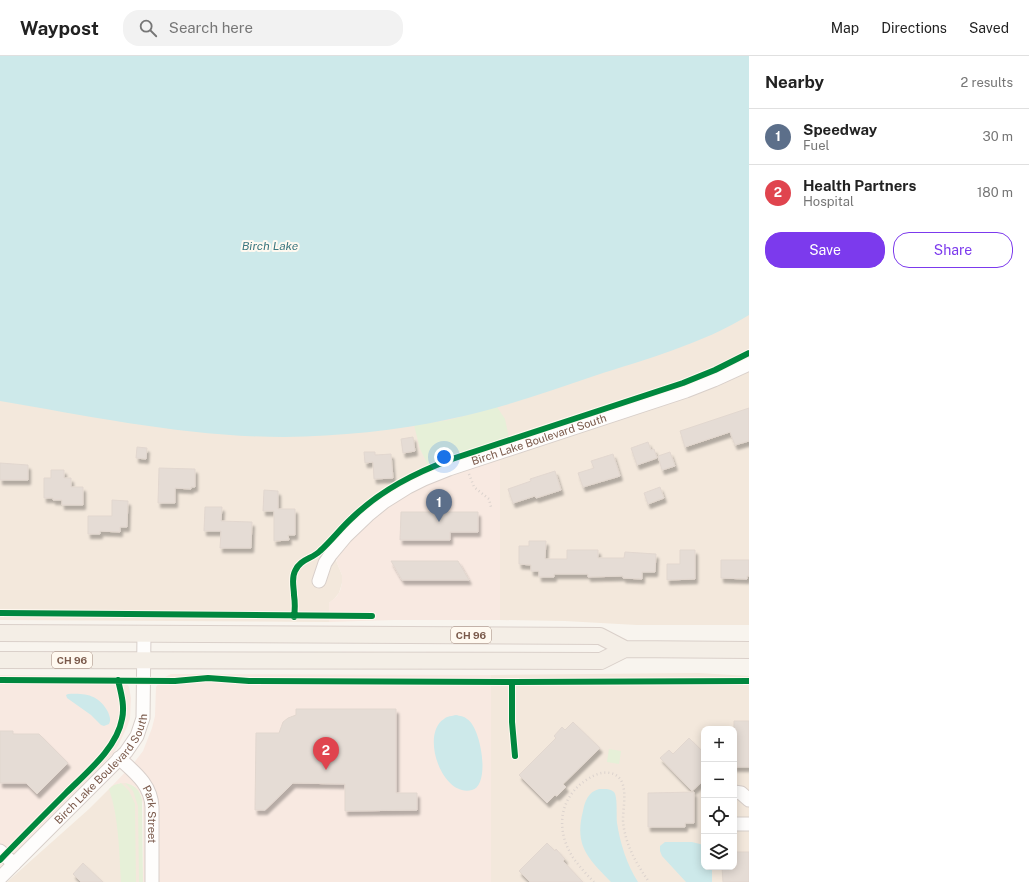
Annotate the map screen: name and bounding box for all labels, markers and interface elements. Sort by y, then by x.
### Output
search box [123,10,403,46]
text: Waypost [20,17,99,39]
icon: search [137,17,159,39]
text: Search here [169,19,253,36]
text: Map [831,20,859,36]
text: Directions [881,20,947,36]
text: Saved [969,20,1009,36]
text: Nearby [765,72,824,92]
text: 2 results [961,75,1013,90]
text: Speedway [803,121,877,138]
text: 1 [775,129,781,144]
text: 30 m [983,129,1013,144]
text: Fuel [803,138,829,153]
text: Health Partners [803,177,916,194]
text: 2 [774,185,782,200]
text: 180 m [977,185,1013,200]
text: Hospital [803,194,854,209]
button: Save [765,232,885,268]
button: Share [893,232,1013,268]
water label: Birch Lake [242,239,299,253]
street label: Birch Lake Boulevard South [470,412,608,467]
your location [434,447,454,467]
pin: 1 [426,489,452,522]
road number: CH 96 [451,627,491,643]
road number: CH 96 [52,652,92,668]
street label: Birch Lake Boulevard South [52,714,149,826]
map controls [701,726,737,870]
button: + [701,726,737,762]
pin: 2 [313,737,339,770]
button: − [701,762,737,798]
street label: Park Street [140,783,158,843]
button: locate [701,798,737,834]
button: layers [701,834,737,870]

